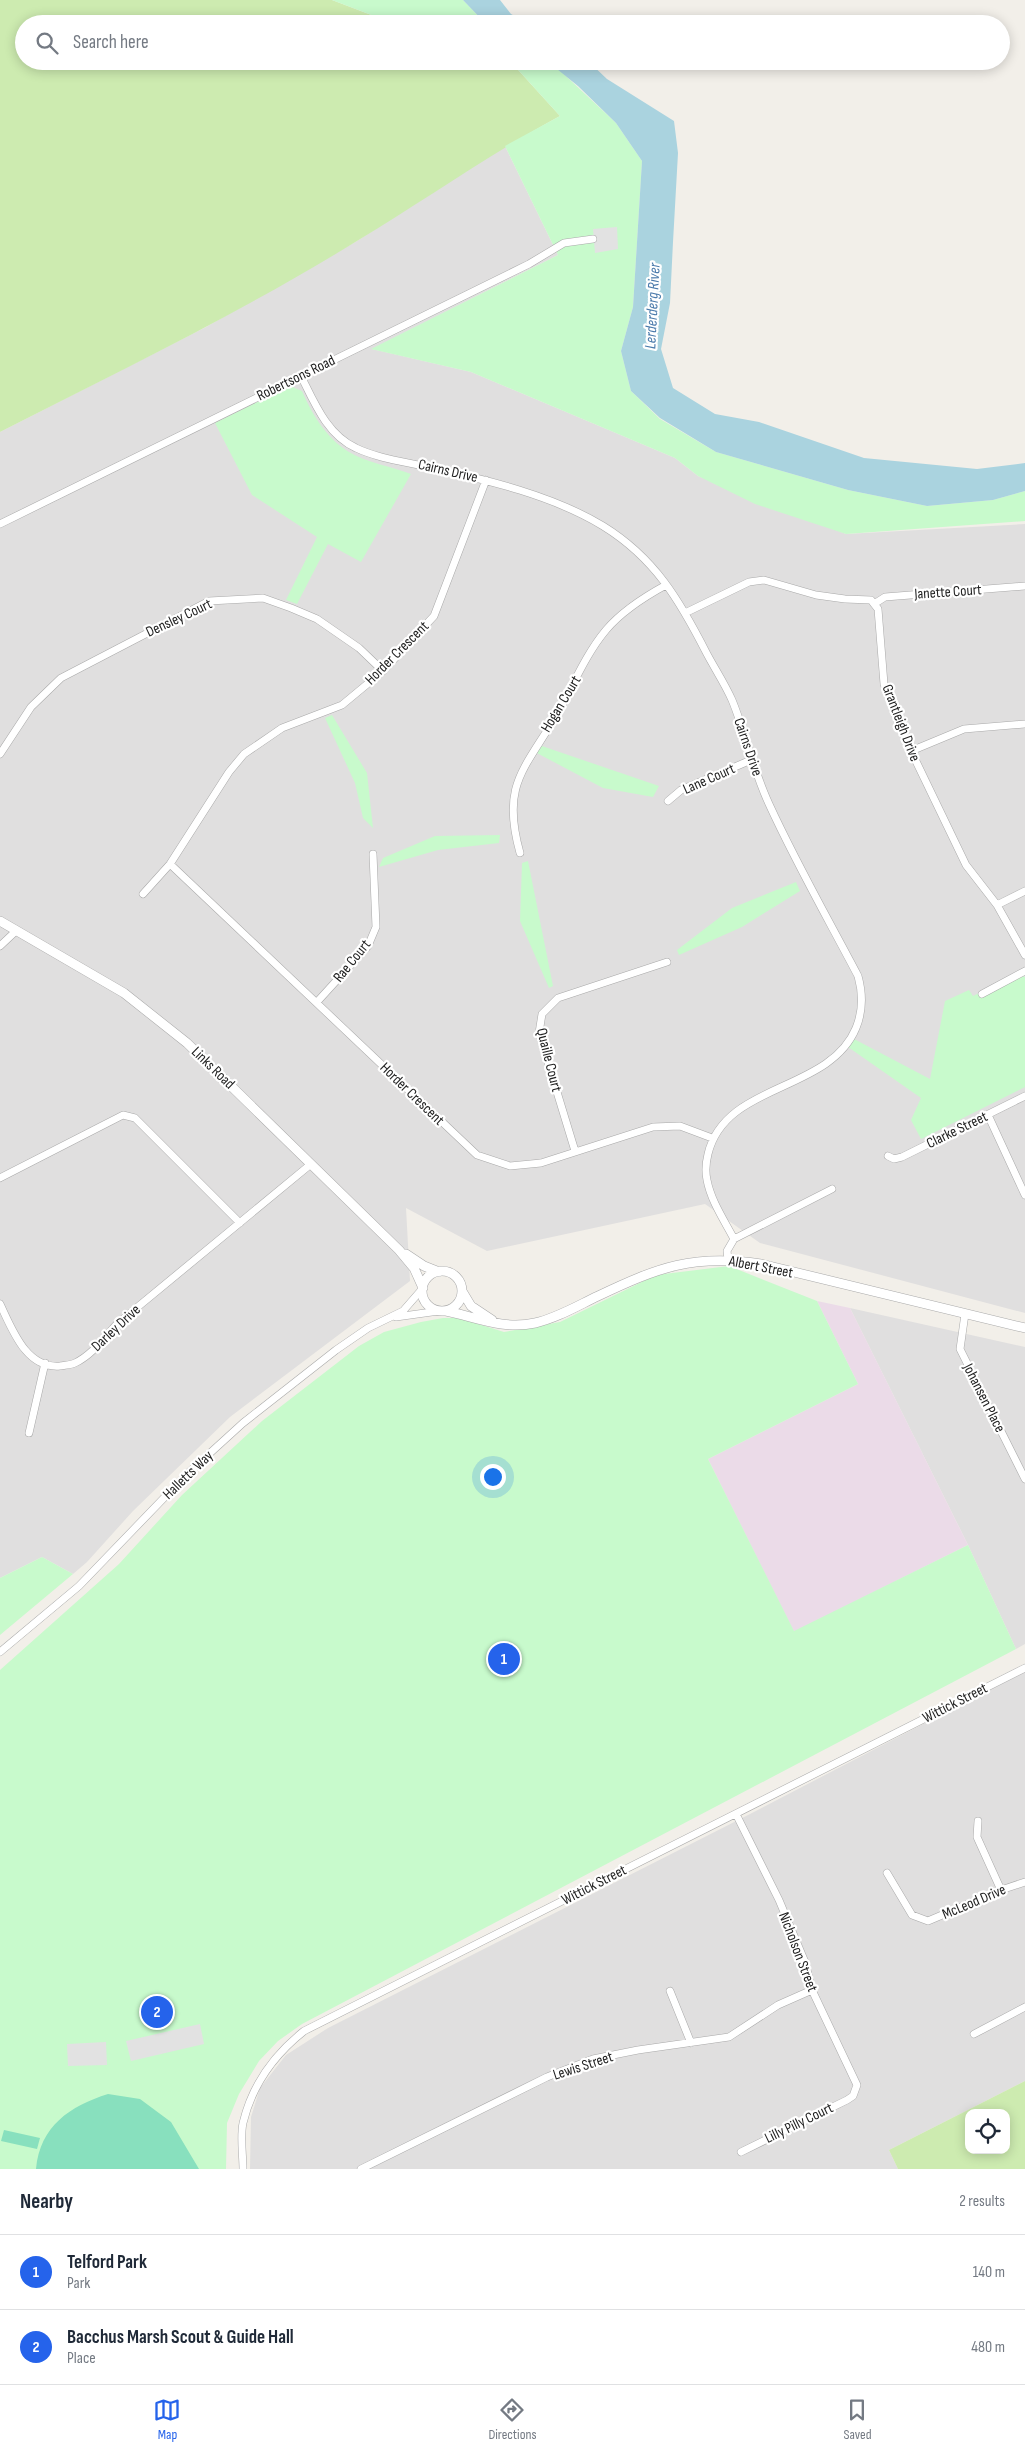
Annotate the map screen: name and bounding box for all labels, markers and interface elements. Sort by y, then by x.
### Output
search box [15,15,1010,70]
icon: search [33,29,61,57]
text: Search here [73,31,149,54]
water label: Lerderderg River [641,262,665,349]
street label: Robertsons Road [254,351,338,405]
street label: Cairns Drive [416,455,480,487]
street label: Janette Court [913,580,983,604]
street label: Densley Court [143,594,215,642]
street label: Horder Crescent [361,617,433,689]
street label: Hogan Court [537,672,586,736]
street label: Grantleigh Drive [878,682,924,764]
street label: Cairns Drive [729,715,767,779]
street label: Lane Court [680,759,738,799]
street label: Rae Court [329,935,375,986]
street label: Quaille Court [532,1026,566,1094]
street label: Links Road [187,1043,239,1093]
street label: Horder Crescent [376,1058,449,1130]
street label: Clarke Street [923,1107,991,1153]
street label: Albert Street [726,1251,795,1283]
street label: Darley Drive [87,1300,145,1356]
street label: Johansen Place [958,1359,1009,1436]
street label: Halletts Way [159,1446,217,1504]
your location [480,1464,506,1490]
pin: 1 [488,1640,520,1678]
street label: Wittick Street [919,1678,991,1727]
street label: Wittick Street [558,1860,630,1909]
street label: McLeod Drive [939,1880,1009,1924]
street label: Nicholson Street [774,1909,822,1995]
pin: 2 [141,1993,173,2031]
street label: Lewis Street [551,2047,616,2085]
street label: Lilly Pilly Court [762,2098,837,2148]
map controls [965,2109,1010,2154]
button: locate [965,2109,1010,2154]
text: Nearby [20,2189,73,2214]
text: 2 results [959,2192,1005,2211]
text: Telford Park [67,2251,147,2274]
text: 1 [33,2263,39,2282]
text: 140 m [973,2263,1005,2282]
text: Park [67,2274,90,2293]
text: Bacchus Marsh Scout & Guide Hall [67,2326,294,2349]
text: 2 [32,2338,40,2357]
text: 480 m [971,2338,1005,2357]
text: Place [67,2349,96,2368]
tab: Map [153,2396,181,2443]
tab: Directions [488,2396,537,2443]
tab: Saved [843,2396,872,2443]

